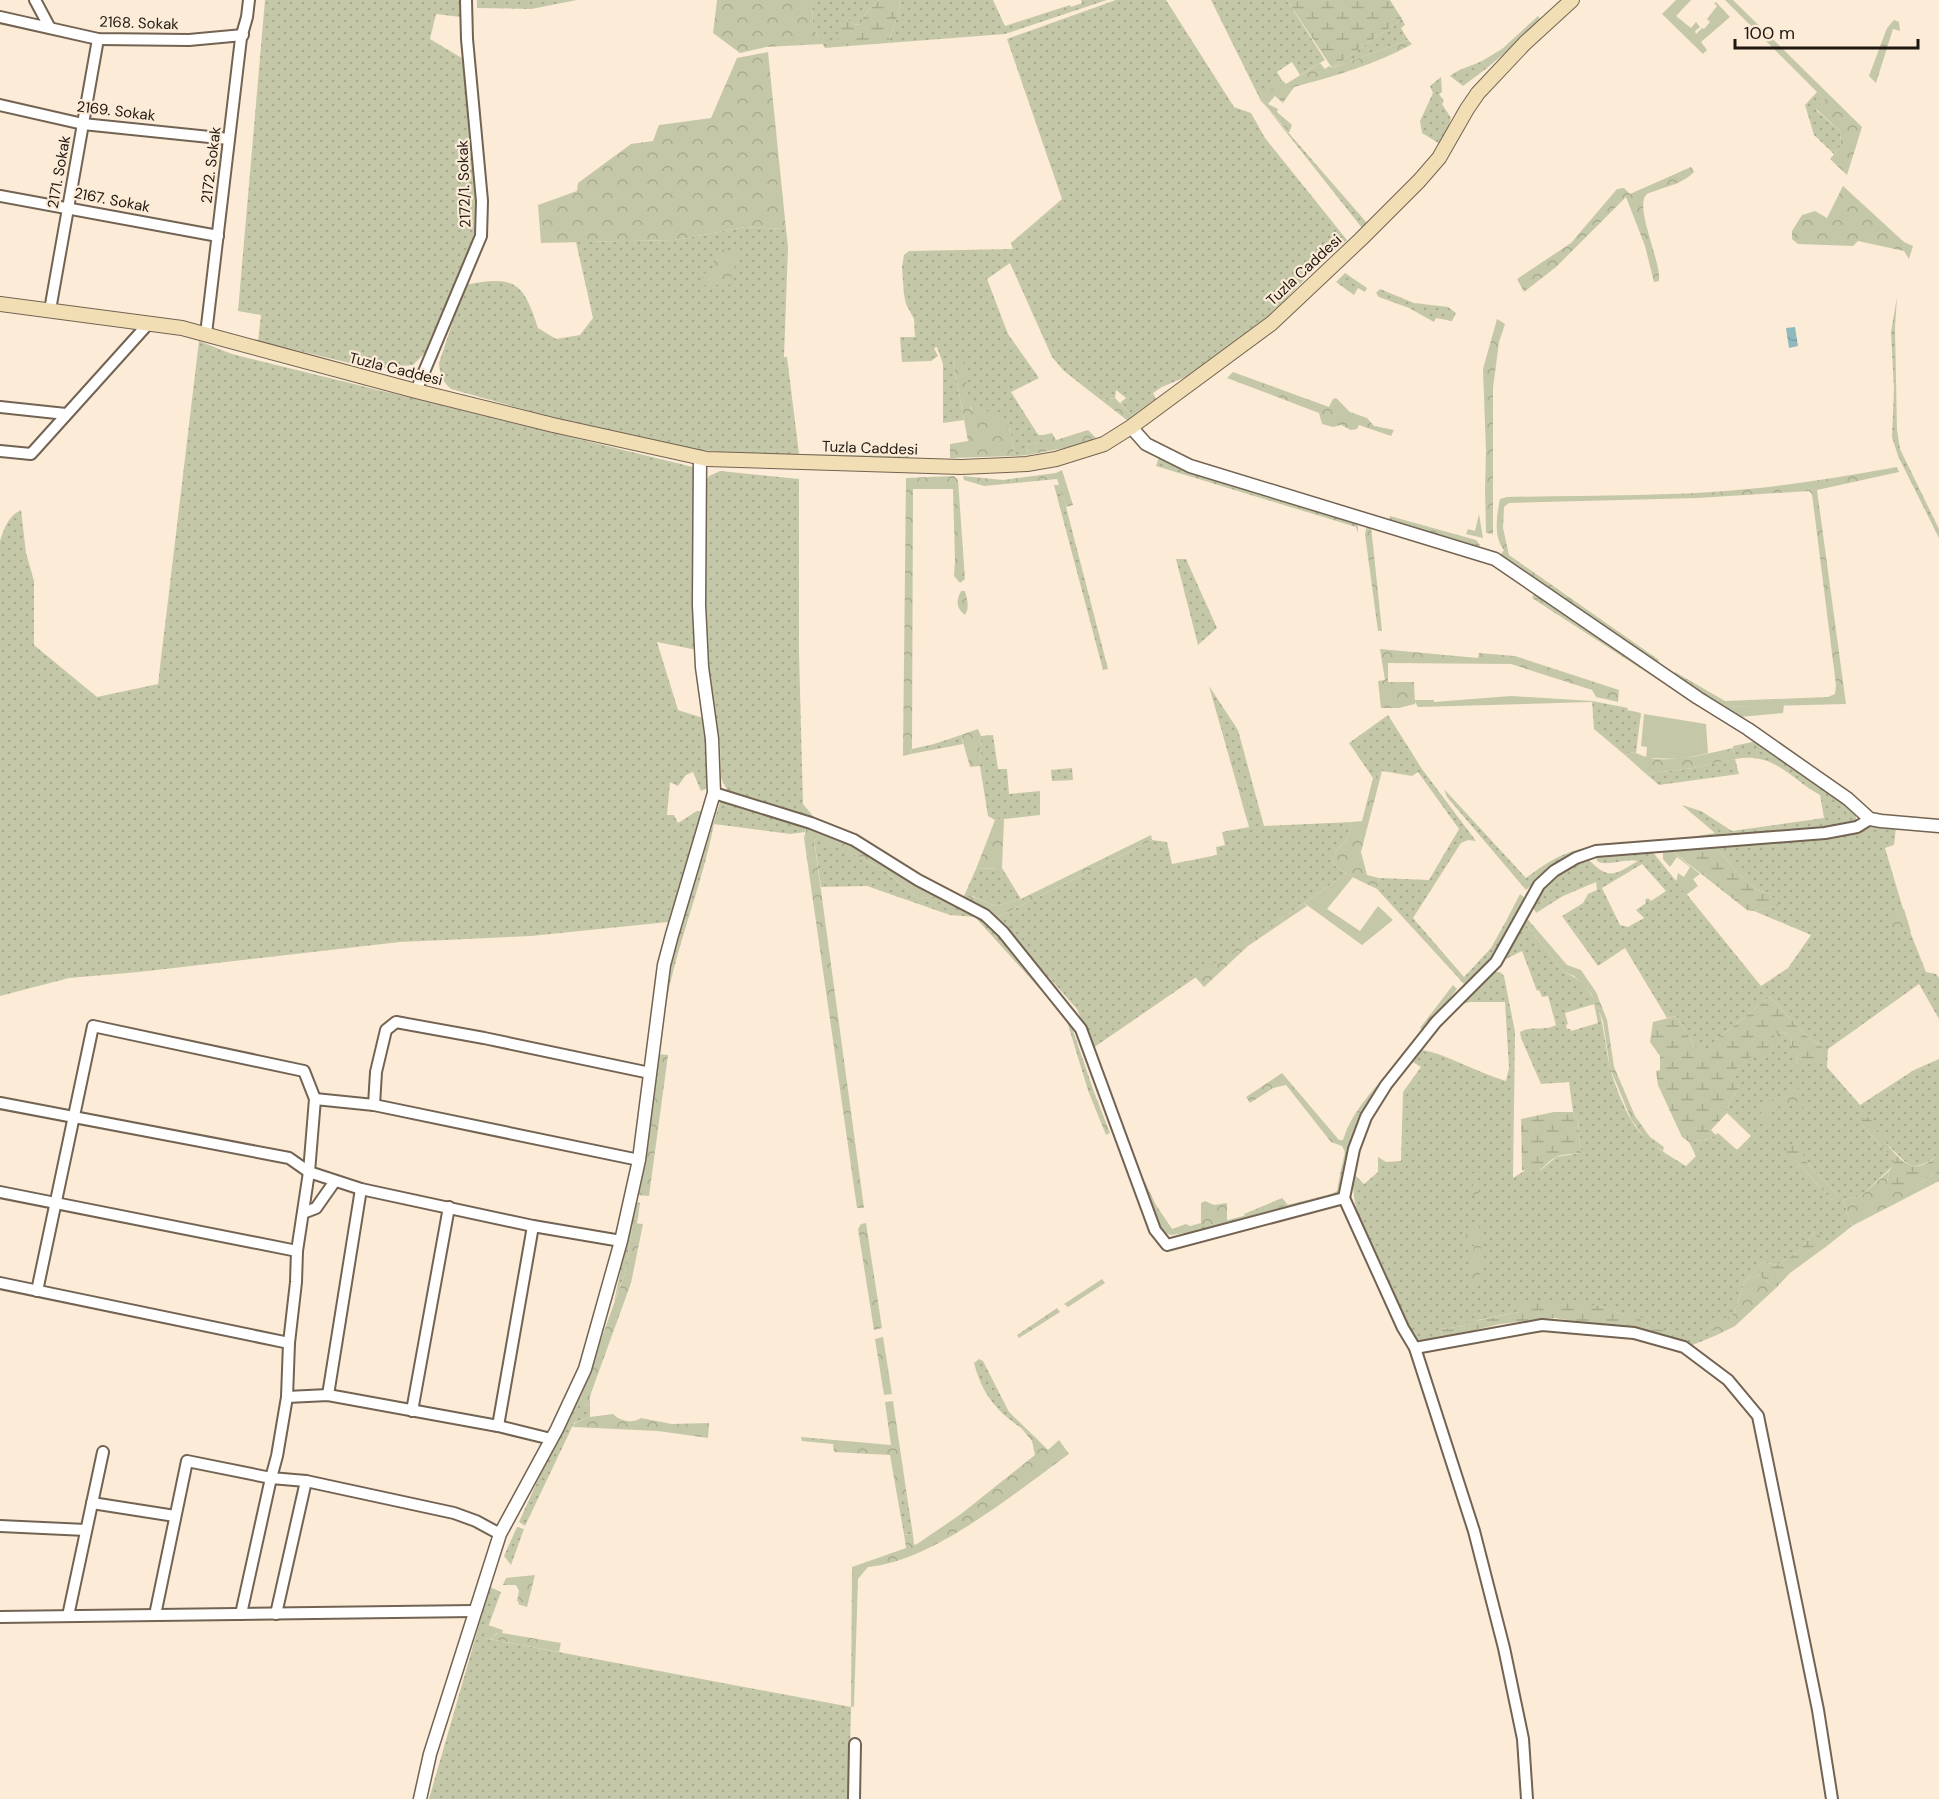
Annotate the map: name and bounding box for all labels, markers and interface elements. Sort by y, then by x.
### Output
street label: 2168. Sokak [99,12,180,34]
scale bar [1735,12,1918,50]
text: 100 m [1744,21,1795,45]
street label: 2169. Sokak [75,96,157,126]
street label: 2172. Sokak [196,125,226,205]
street label: 2171. Sokak [43,133,75,210]
street label: 2172/1. Sokak [452,139,476,228]
street label: 2167. Sokak [72,183,152,217]
street label: Tuzla Caddesi [1262,230,1346,310]
street label: Tuzla Caddesi [347,348,445,390]
street label: Tuzla Caddesi [822,436,918,460]

